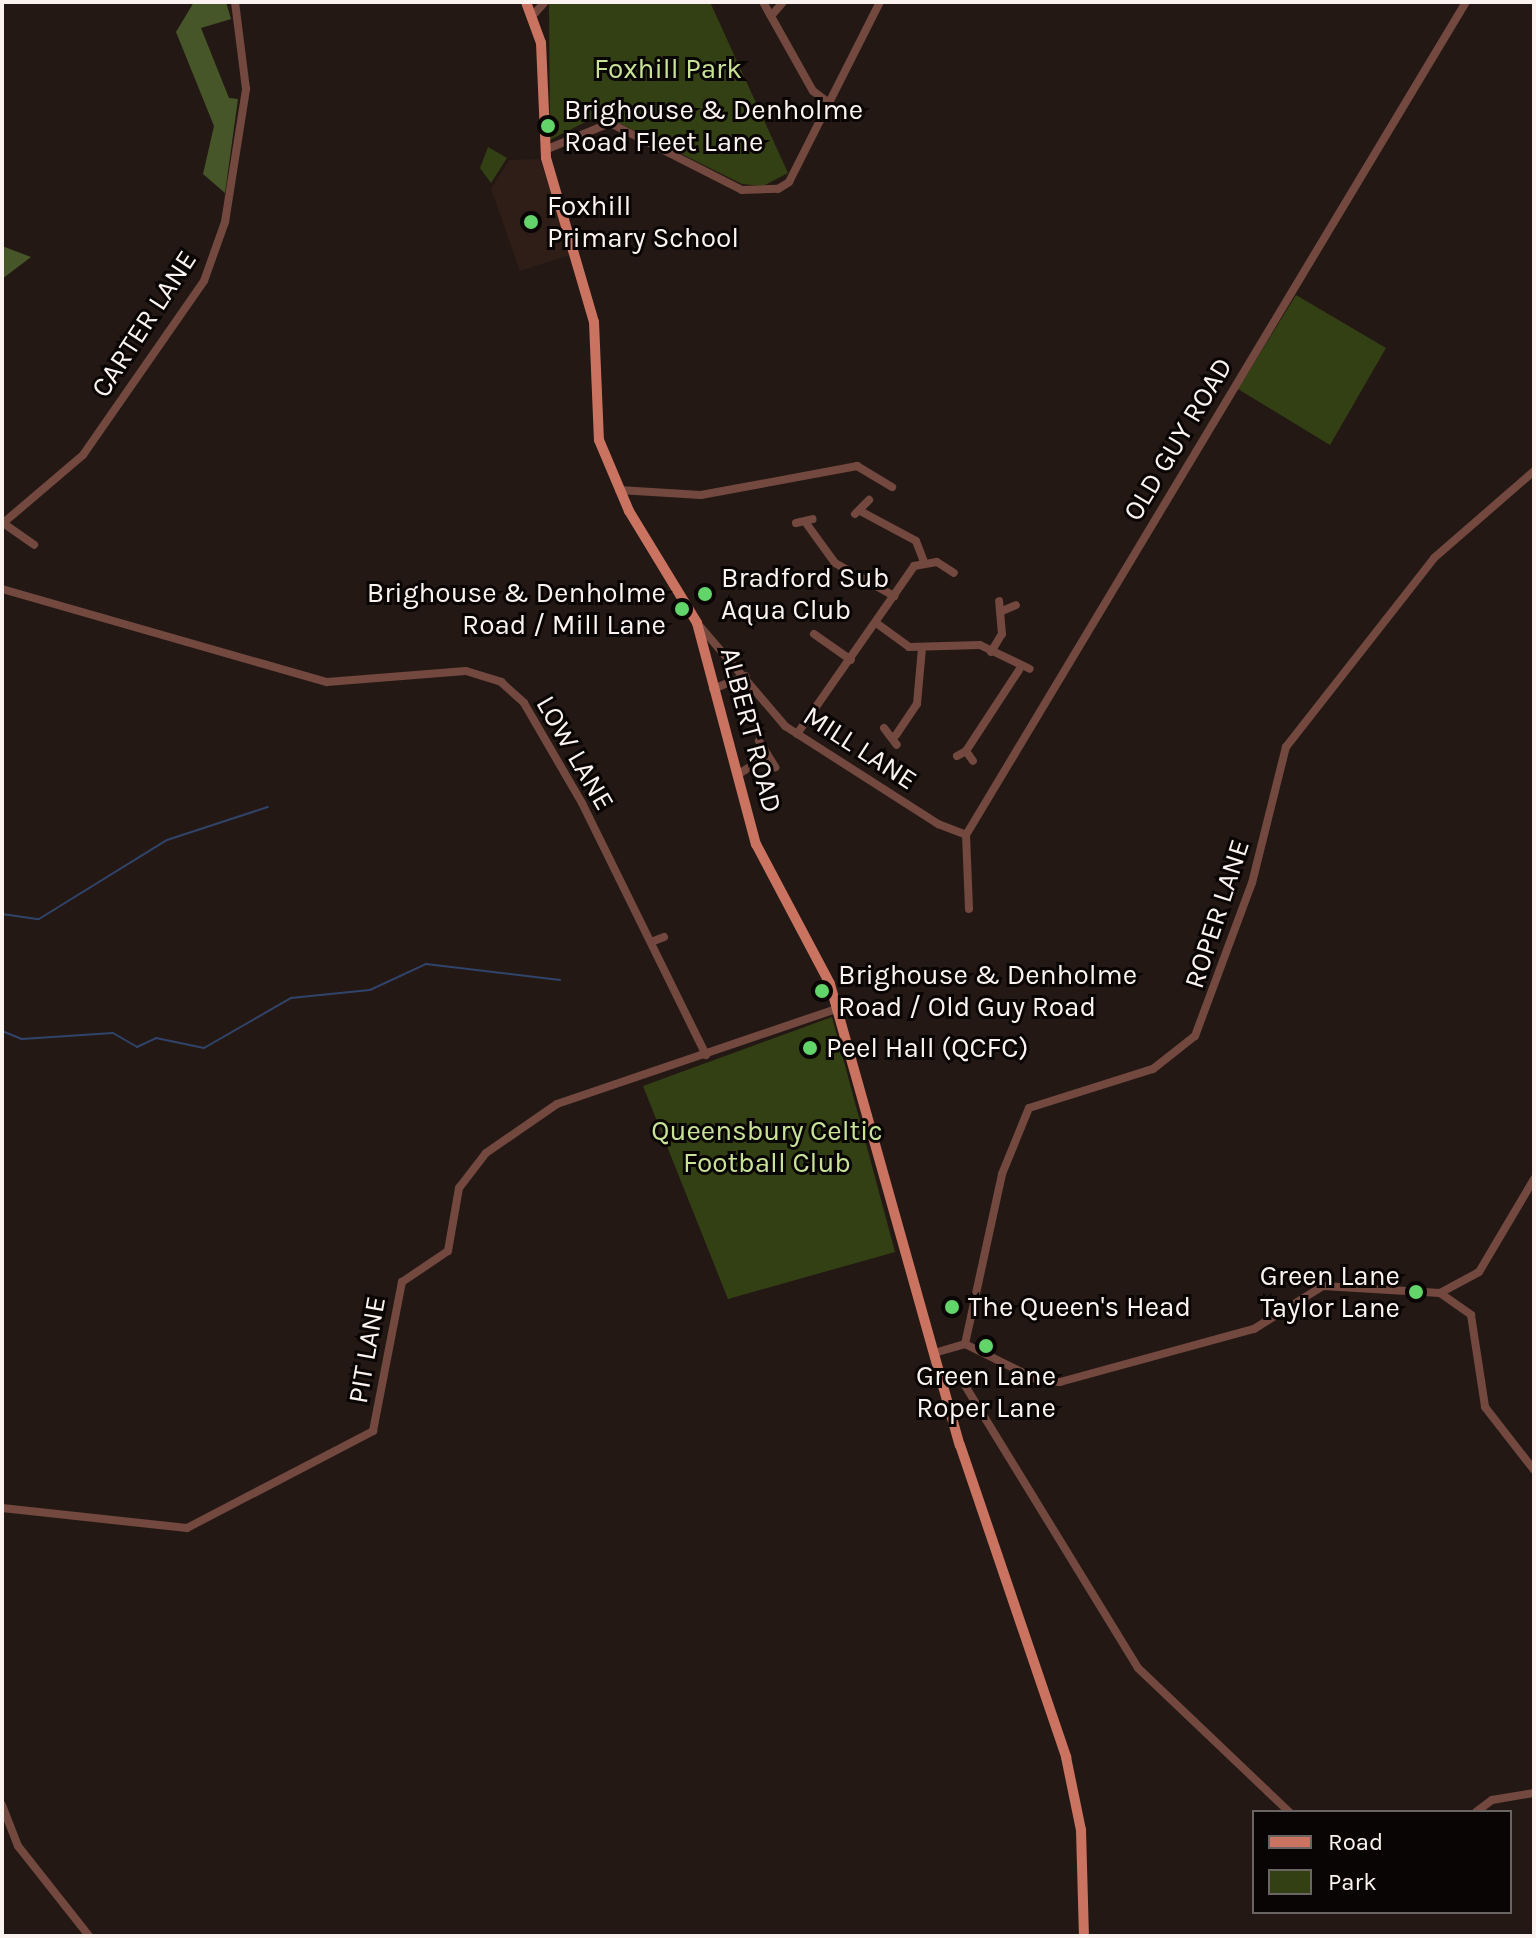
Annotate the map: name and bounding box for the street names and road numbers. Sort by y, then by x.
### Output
street label: CARTER LANE [84,244,204,404]
street label: OLD GUY ROAD [1116,351,1240,527]
street label: ALBERT ROAD [713,644,789,816]
street label: LOW LANE [529,690,621,816]
street label: MILL LANE [797,699,923,797]
street label: ROPER LANE [1177,835,1257,993]
street label: PIT LANE [341,1294,393,1406]

